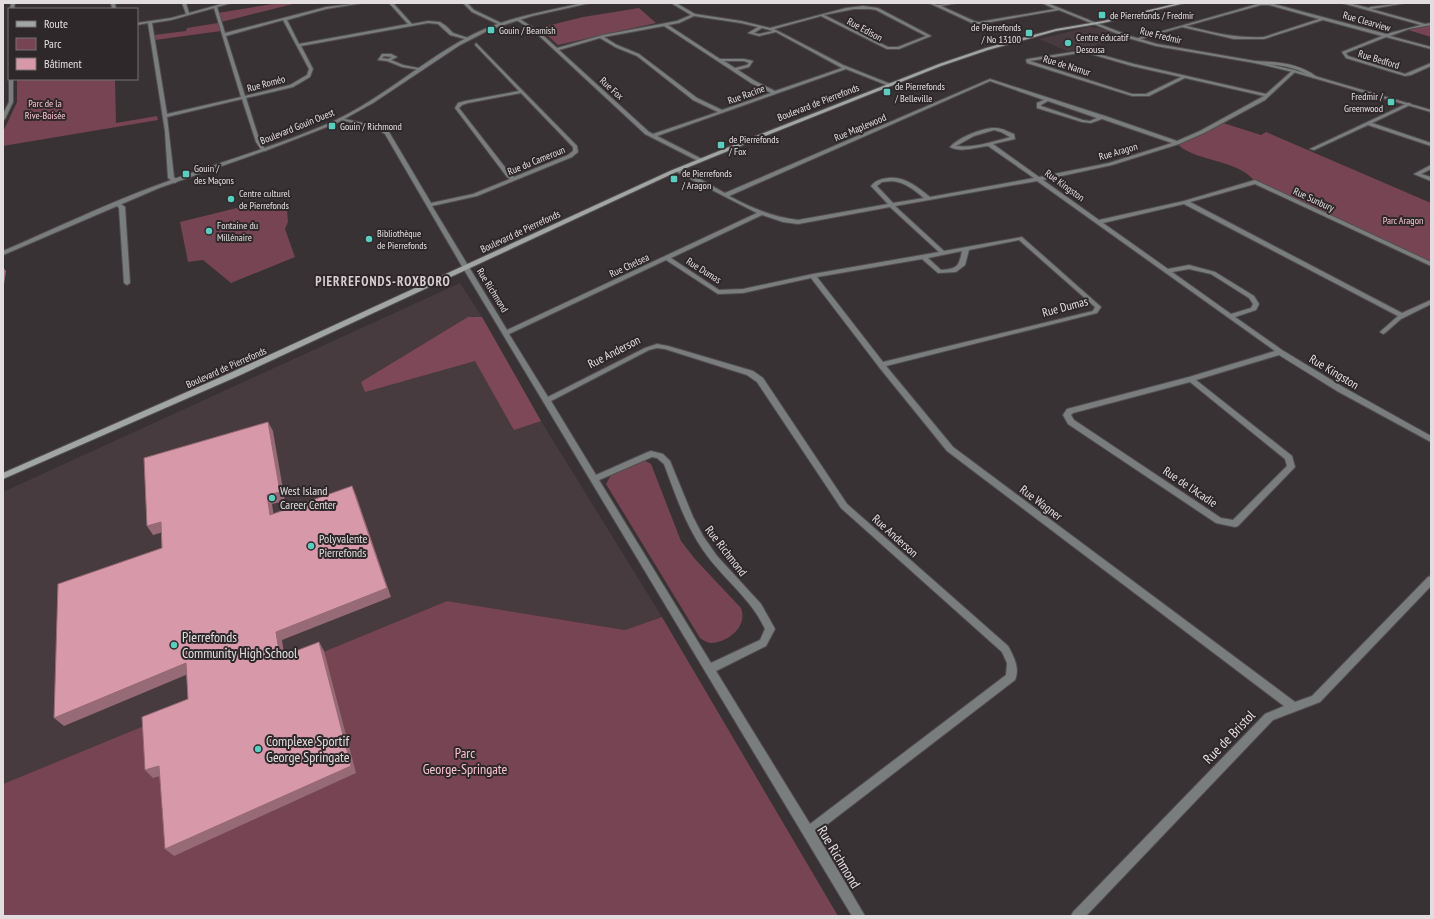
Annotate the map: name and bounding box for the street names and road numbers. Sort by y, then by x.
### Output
street label: Rue Clearview [1341,8,1392,35]
street label: Rue Edison [845,15,885,44]
street label: Rue Fredmir [1139,24,1183,47]
street label: Rue Bedford [1357,47,1401,72]
street label: Rue de Namur [1042,52,1092,79]
street label: Rue Roméo [246,72,287,95]
street label: Rue Fox [597,74,626,103]
street label: Boulevard de Pierrefonds [775,81,862,124]
street label: Rue Racine [726,82,766,107]
street label: Boulevard Gouin Ouest [258,106,337,147]
street label: Rue Maplewood [832,111,888,144]
street label: Rue Aragon [1097,140,1139,163]
street label: Rue du Cameroun [505,143,567,178]
street label: Rue Kingston [1042,167,1087,204]
street label: Rue Sunbury [1291,184,1336,215]
street label: Boulevard de Pierrefonds [478,207,563,256]
street label: Rue Chelsea [607,251,651,280]
street label: Rue Dumas [684,255,724,287]
street label: Rue Richmond [474,266,511,315]
street label: Rue Dumas [1040,293,1089,320]
street label: Rue Anderson [585,332,643,371]
street label: Boulevard de Pierrefonds [184,344,269,391]
street label: Rue Kingston [1307,351,1362,392]
street label: Rue de l'Acadie [1160,463,1220,510]
street label: Rue Wagner [1017,482,1066,524]
street label: Rue Anderson [869,511,922,560]
street label: Rue Richmond [702,522,751,579]
street label: Rue de Bristol [1199,706,1259,768]
street label: Rue Richmond [813,822,865,892]

